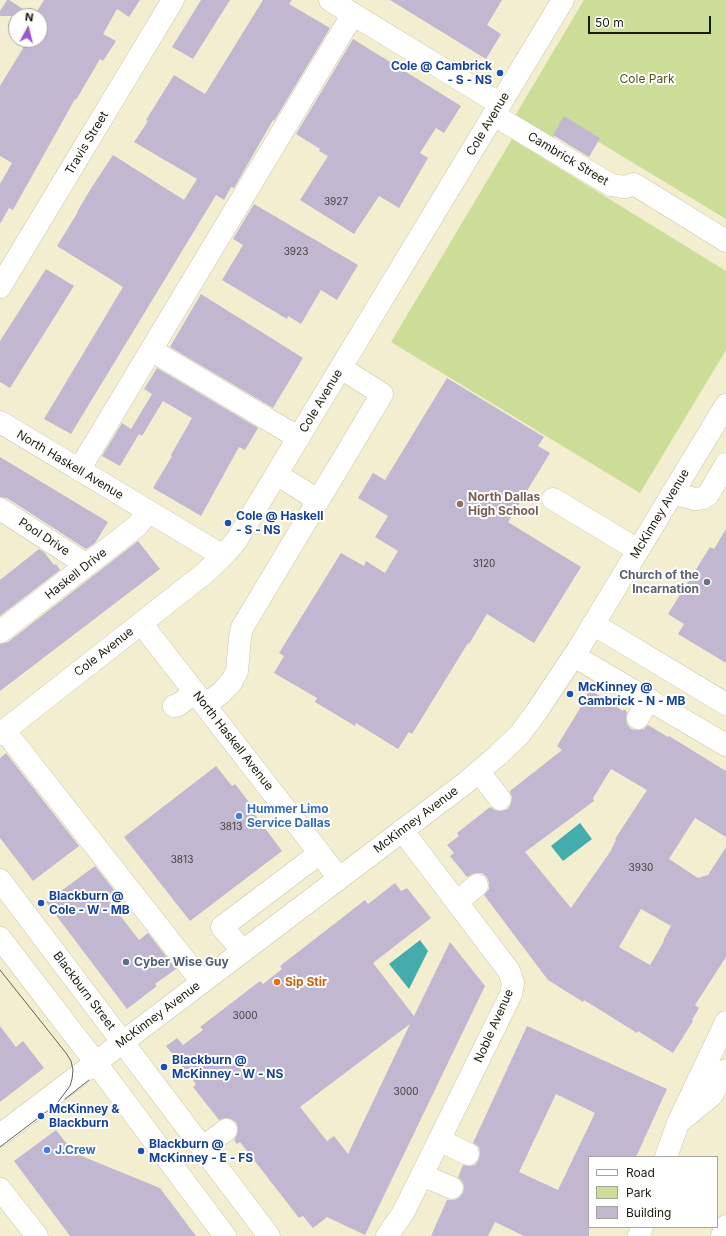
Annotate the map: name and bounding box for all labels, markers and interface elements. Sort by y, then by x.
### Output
north arrow [8,8,48,48]
scale bar [590,8,713,34]
text: N [24,10,34,25]
text: 50 m [595,15,624,30]
place label: Cole @ Cambrick - S - NS [391,59,492,87]
marker: Cole @ Cambrick - S - NS [495,68,505,78]
park label: Cole Park [620,72,674,86]
street label: Cole Avenue [463,90,513,158]
street label: Travis Street [62,109,112,177]
street label: Cambrick Street [525,129,611,189]
house number: 3927 [324,196,348,208]
house number: 3923 [284,246,308,258]
street label: Cole Avenue [296,367,346,435]
street label: North Haskell Avenue [14,427,126,503]
street label: McKinney Avenue [628,467,692,561]
place label: North Dallas High School [468,490,540,518]
marker: North Dallas High School [455,499,465,509]
place label: Cole @ Haskell - S - NS [236,509,324,537]
street label: Pool Drive [16,515,72,559]
marker: Cole @ Haskell - S - NS [223,518,233,528]
street label: Haskell Drive [42,545,110,603]
house number: 3120 [473,558,495,570]
place label: Church of the Incarnation [619,568,699,596]
marker: Church of the Incarnation [702,577,712,587]
street label: Cole Avenue [71,624,137,680]
place label: McKinney @ Cambrick - N - MB [578,680,685,708]
street label: North Haskell Avenue [190,689,276,793]
marker: McKinney @ Cambrick - N - MB [565,689,575,699]
street label: McKinney Avenue [371,784,461,856]
place label: Hummer Limo Service Dallas [247,802,330,830]
marker: Hummer Limo Service Dallas [234,811,244,821]
house number: 3813 [220,821,242,833]
house number: 3813 [171,854,193,866]
house number: 3930 [629,862,653,874]
place label: Blackburn @ Cole - W - MB [49,889,130,917]
marker: Blackburn @ Cole - W - MB [36,898,46,908]
street label: Blackburn Street [50,949,118,1033]
place label: Cyber Wise Guy [134,955,229,969]
marker: Cyber Wise Guy [121,957,131,967]
place label: Sip Stir [285,975,327,989]
marker: Sip Stir [272,977,282,987]
street label: McKinney Avenue [113,979,203,1051]
street label: Noble Avenue [471,987,517,1065]
house number: 3000 [232,1010,258,1022]
place label: Blackburn @ McKinney - W - NS [172,1053,283,1081]
marker: Blackburn @ McKinney - W - NS [159,1062,169,1072]
house number: 3000 [393,1086,419,1098]
place label: McKinney & Blackburn [49,1102,119,1130]
marker: McKinney & Blackburn [36,1111,46,1121]
place label: Blackburn @ McKinney - E - FS [149,1137,253,1165]
place label: J.Crew [55,1143,96,1157]
marker: J.Crew [42,1145,52,1155]
marker: Blackburn @ McKinney - E - FS [136,1146,146,1156]
legend [588,1156,718,1228]
text: Road [626,1165,655,1180]
text: Park [626,1185,652,1200]
text: Building [626,1205,671,1220]

